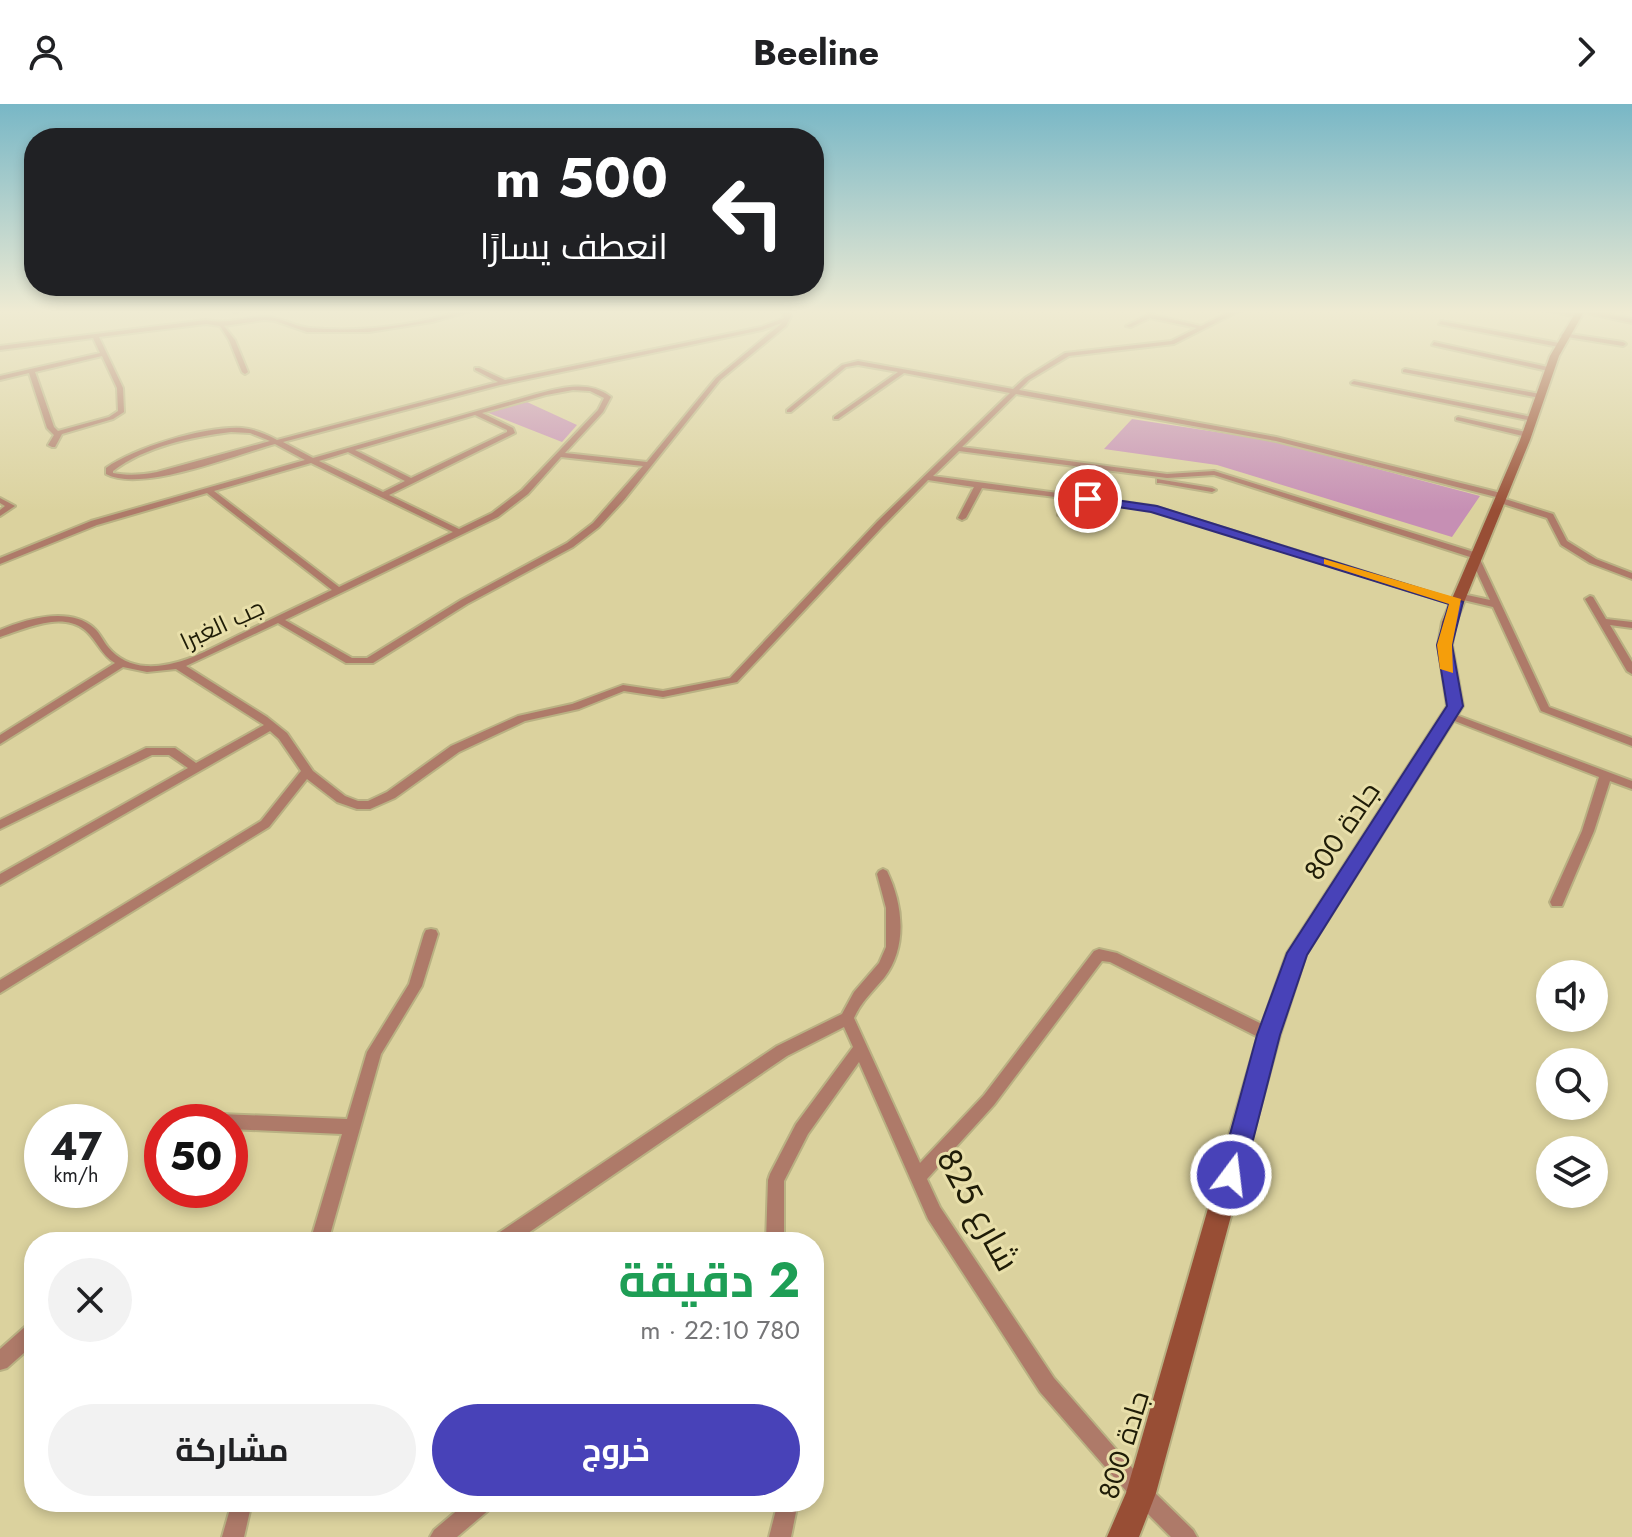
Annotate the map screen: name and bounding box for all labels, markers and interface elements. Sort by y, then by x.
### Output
text: Beeline [753,26,879,78]
icon: person [24,30,68,74]
icon: forward [1564,30,1608,74]
text: 500 m [495,137,668,218]
icon: left [696,160,800,264]
text: انعطف يسارًا [480,220,668,272]
pin [1054,465,1122,533]
icon: arrive [1066,477,1110,521]
street label: جب الغبرا [174,589,270,659]
street label: جادة 800 [1294,774,1390,888]
map controls [1536,960,1608,1208]
button: sound [1536,960,1608,1032]
button: search [1536,1048,1608,1120]
speed limit sign: 50 [144,1104,248,1208]
text: 47 [50,1117,102,1175]
position arrow [1189,1133,1273,1217]
button: layers [1536,1136,1608,1208]
street label: شارع 825 [924,1140,1032,1280]
text: km/h [53,1161,99,1190]
text: 2 دقيقة [618,1246,800,1315]
button: close [48,1258,132,1342]
text: 780 m · 22:10 [640,1311,800,1349]
street label: جادة 800 [1088,1386,1160,1504]
button: مشاركة [48,1404,416,1496]
button: خروج [432,1404,800,1496]

